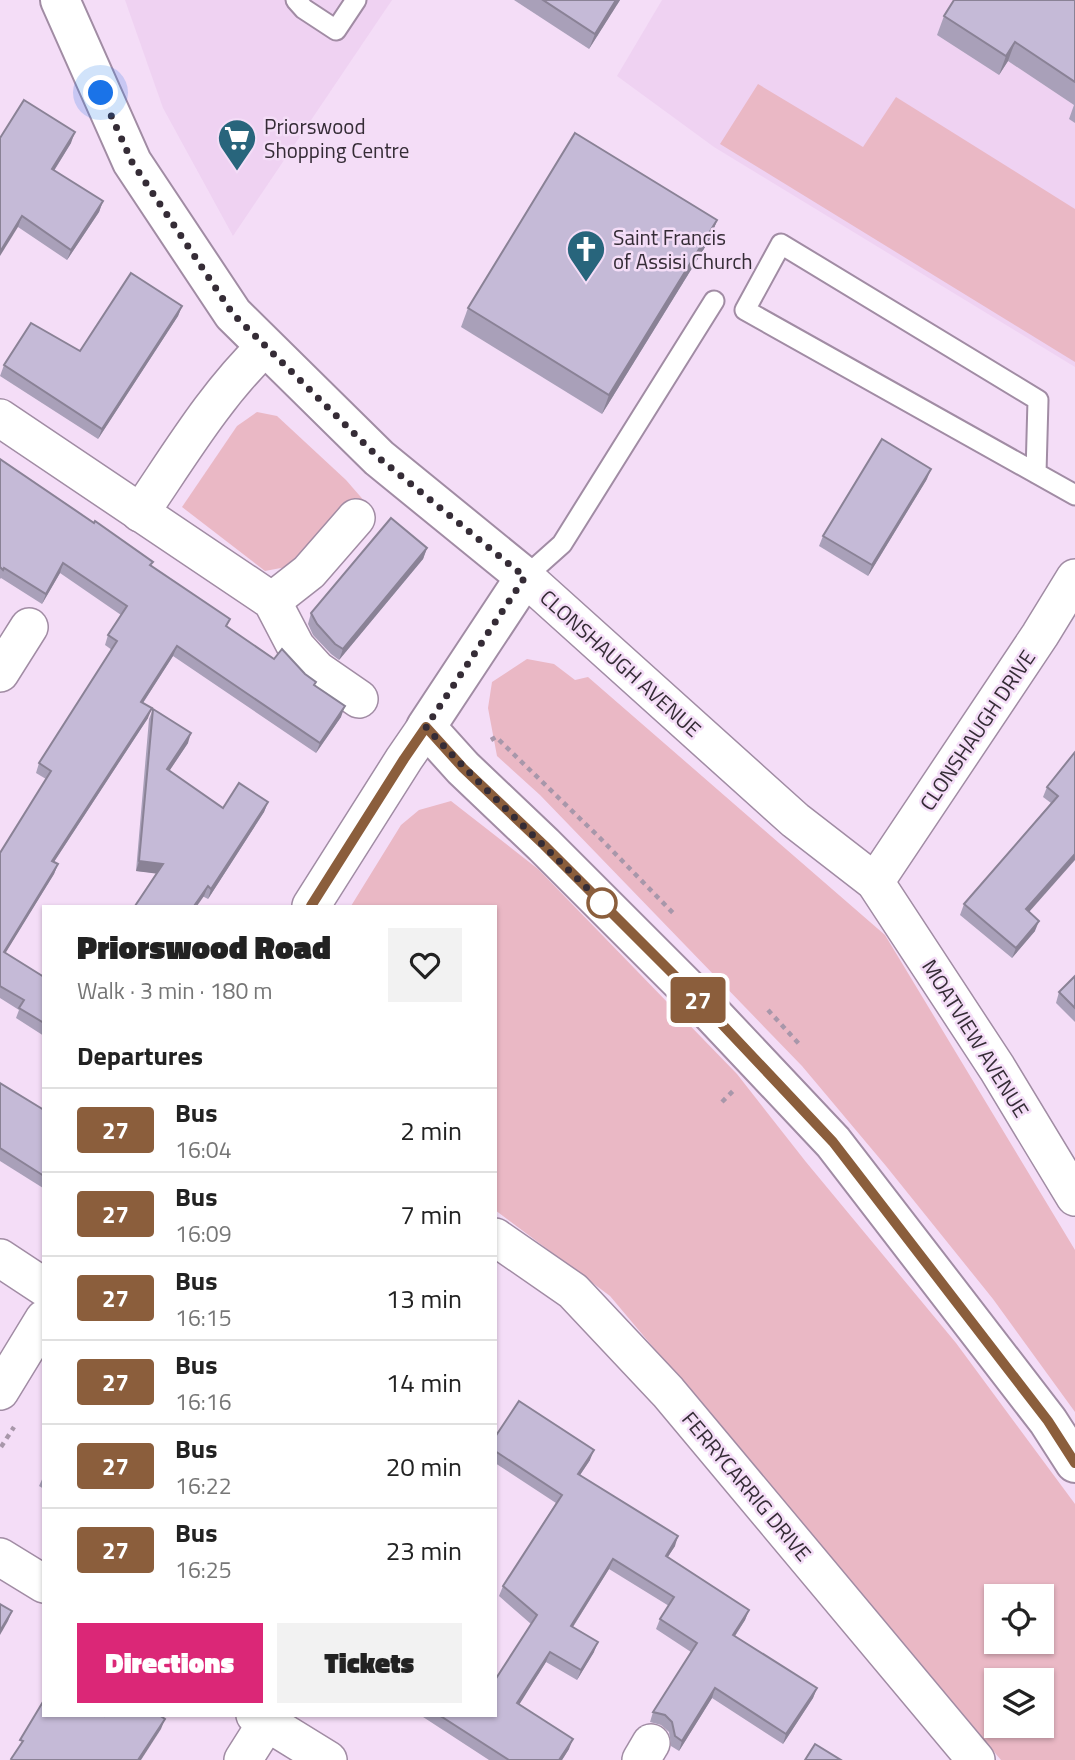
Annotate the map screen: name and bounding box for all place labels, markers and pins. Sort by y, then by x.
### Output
place label: Priorswood Shopping Centre [264,110,409,166]
supermarket icon: Priorswood Shopping Centre [216,117,258,172]
place label: Saint Francis of Assisi Church [613,221,753,277]
church icon: Saint Francis of Assisi Church [565,228,607,283]
unlabelled marker [587,888,617,918]

